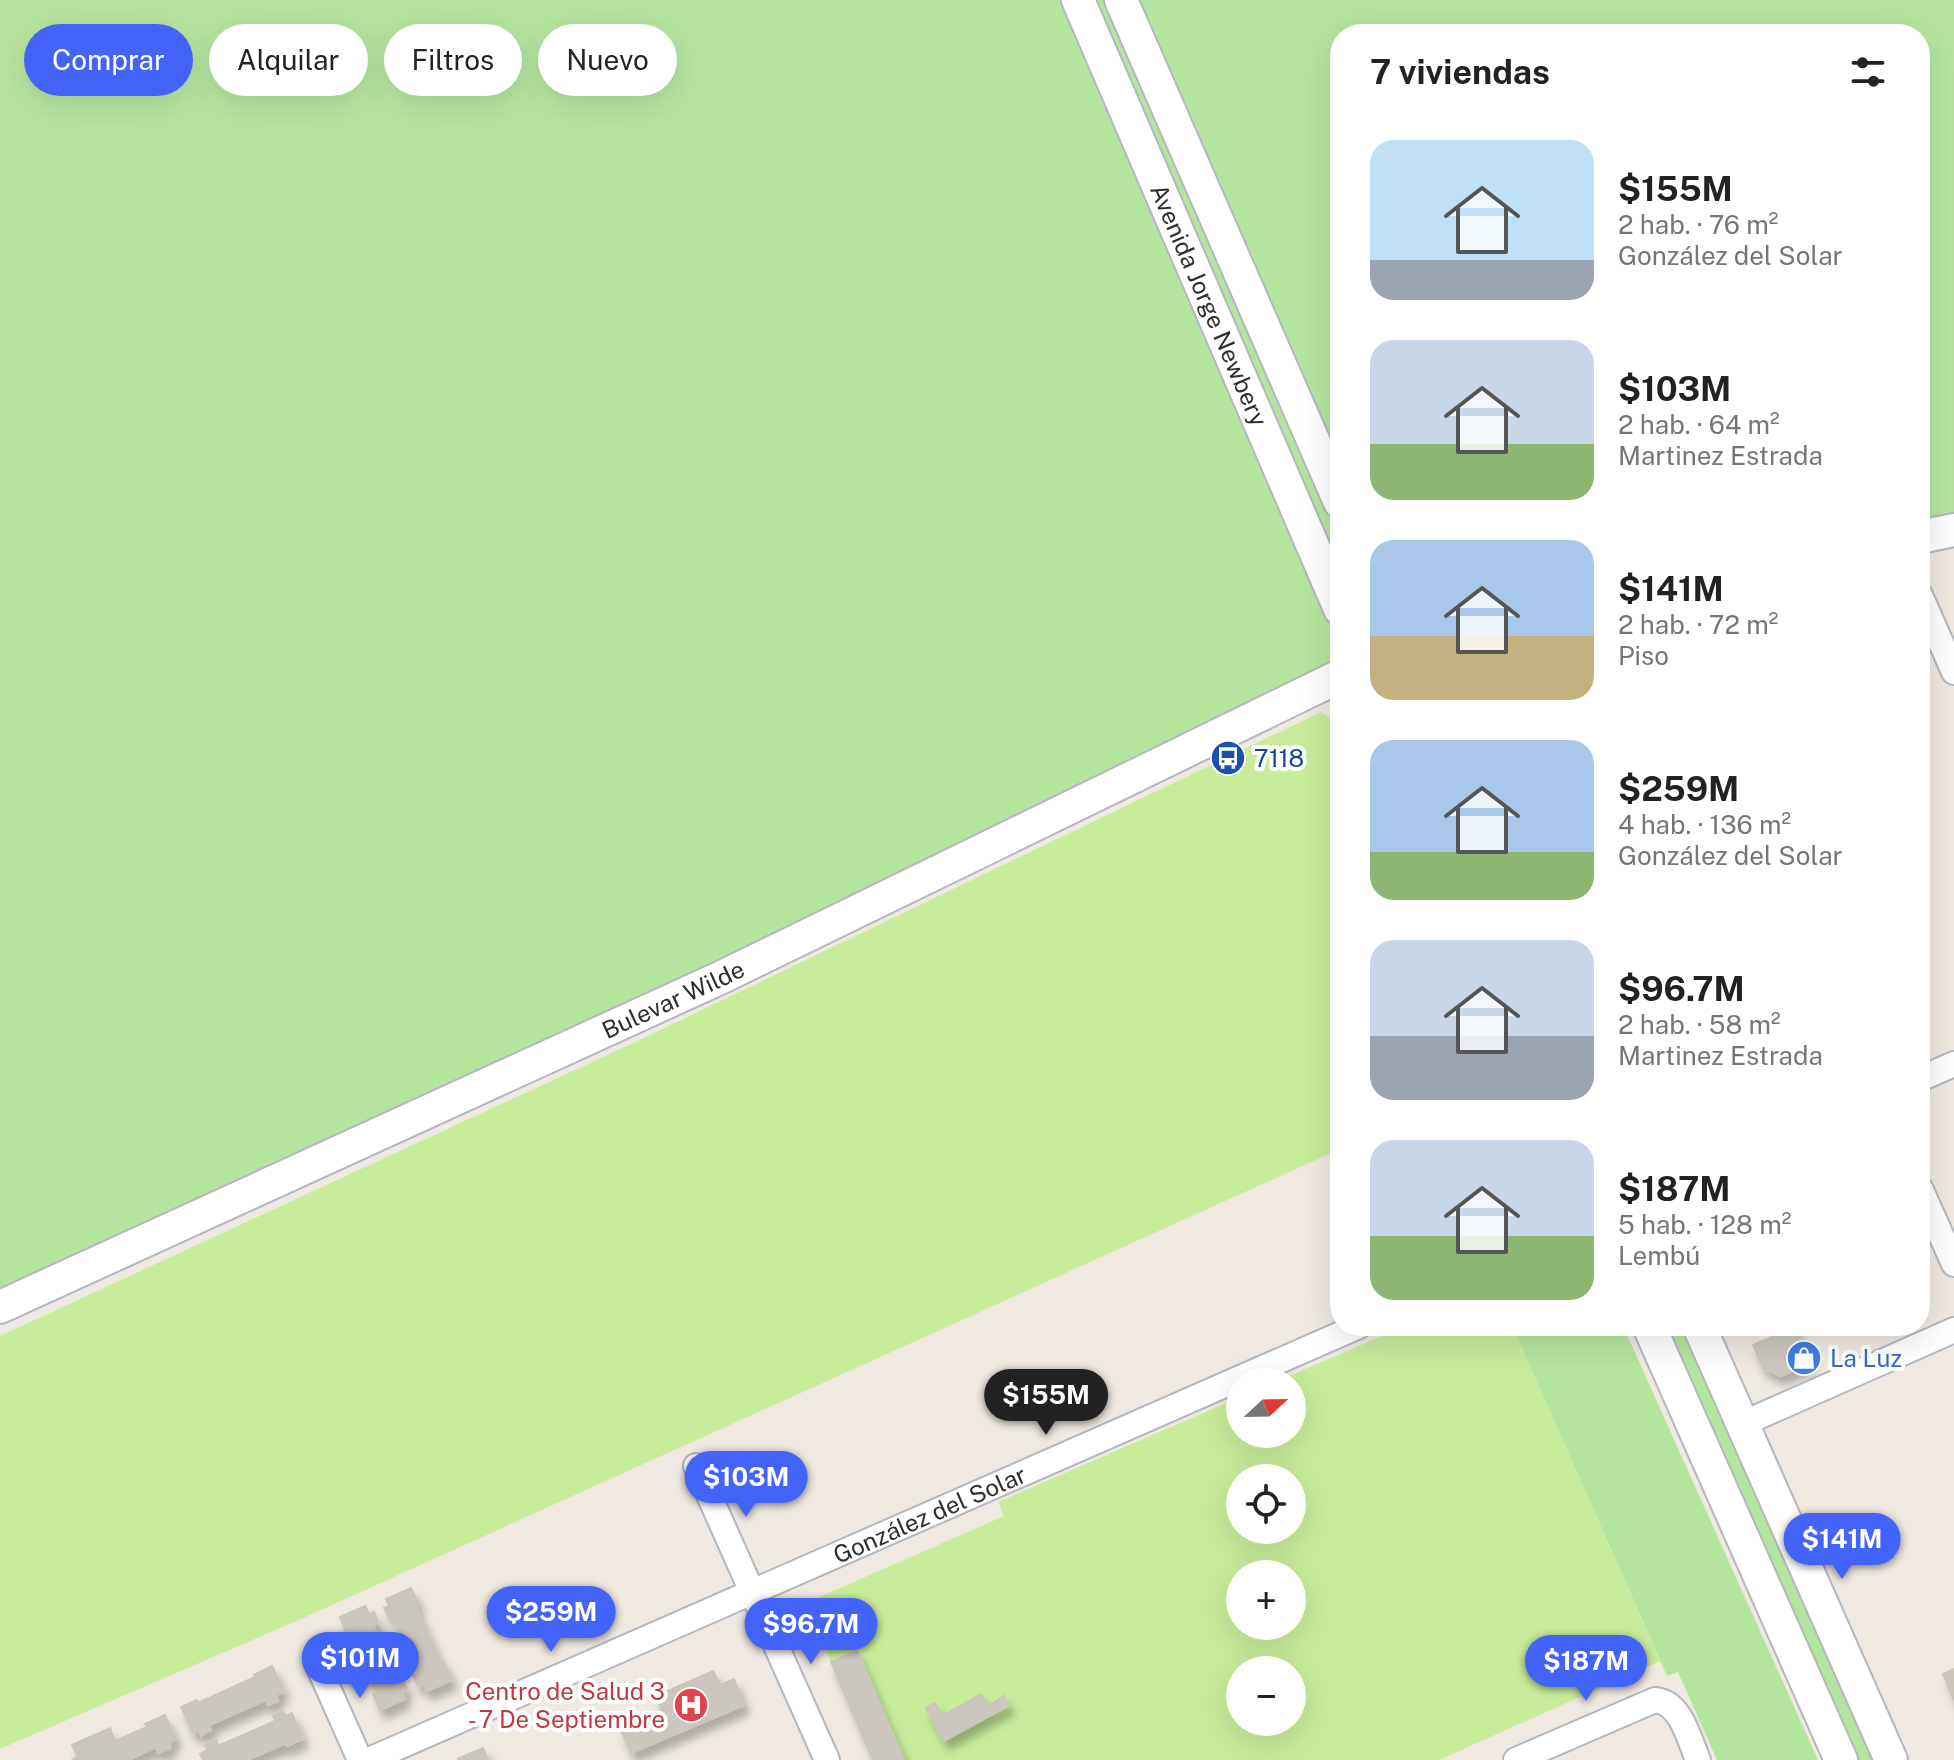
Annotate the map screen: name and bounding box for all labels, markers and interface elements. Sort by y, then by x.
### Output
chip: Comprar [24,24,193,96]
chip: Alquilar [209,24,368,96]
chip: Filtros [384,24,522,96]
chip: Nuevo [538,24,677,96]
icon: filters [1846,50,1890,94]
text: 7 viviendas [1370,52,1550,92]
text: $155M [1618,169,1733,209]
icon: home [1434,172,1530,268]
street label: Avenida Jorge Newbery [1145,180,1274,430]
text: 2 hab. · 76 m² [1618,209,1778,240]
text: González del Solar [1618,240,1843,271]
text: $103M [1618,369,1731,409]
icon: home [1434,372,1530,468]
text: 2 hab. · 64 m² [1618,409,1780,440]
text: Martinez Estrada [1618,440,1823,471]
text: $141M [1618,569,1724,609]
icon: home [1434,572,1530,668]
text: 2 hab. · 72 m² [1618,609,1778,640]
text: Piso [1618,640,1669,671]
bus stop icon: 7118 [1209,739,1247,777]
place label: 7118 [1254,744,1304,772]
text: $259M [1618,769,1739,809]
icon: home [1434,772,1530,868]
text: 4 hab. · 136 m² [1618,809,1791,840]
text: González del Solar [1618,840,1843,871]
street label: Bulevar Wilde [597,954,749,1044]
text: $96.7M [1618,969,1745,1009]
icon: home [1434,972,1530,1068]
text: 2 hab. · 58 m² [1618,1009,1781,1040]
text: Martinez Estrada [1618,1040,1823,1071]
text: $187M [1618,1169,1730,1209]
icon: home [1434,1172,1530,1268]
text: 5 hab. · 128 m² [1618,1209,1791,1240]
text: Lembú [1618,1240,1700,1271]
shop icon: La Luz [1785,1339,1823,1377]
place label: La Luz [1830,1344,1902,1372]
north arrow [1226,1368,1306,1448]
map controls [1226,1368,1306,1736]
pin: $155M [990,1369,1102,1437]
text: $155M [1002,1379,1090,1410]
pin: $103M [690,1451,802,1519]
street label: González del Solar [829,1460,1030,1569]
text: $103M [703,1461,789,1492]
button: locate [1226,1464,1306,1544]
pin: $141M [1786,1513,1898,1581]
text: $141M [1802,1523,1882,1554]
button: + [1226,1560,1306,1640]
pin: $259M [495,1586,607,1654]
text: $259M [505,1596,597,1627]
pin: $96.7M [746,1598,876,1666]
text: $96.7M [763,1608,859,1639]
pin: $101M [304,1632,416,1700]
pin: $187M [1530,1635,1642,1703]
text: $101M [320,1642,400,1673]
text: $187M [1543,1645,1629,1676]
button: − [1226,1656,1306,1736]
place label: Centro de Salud 3 - 7 De Septiembre [465,1677,665,1733]
hospital icon: Centro de Salud 3 - 7 De Septiembre [672,1686,710,1724]

